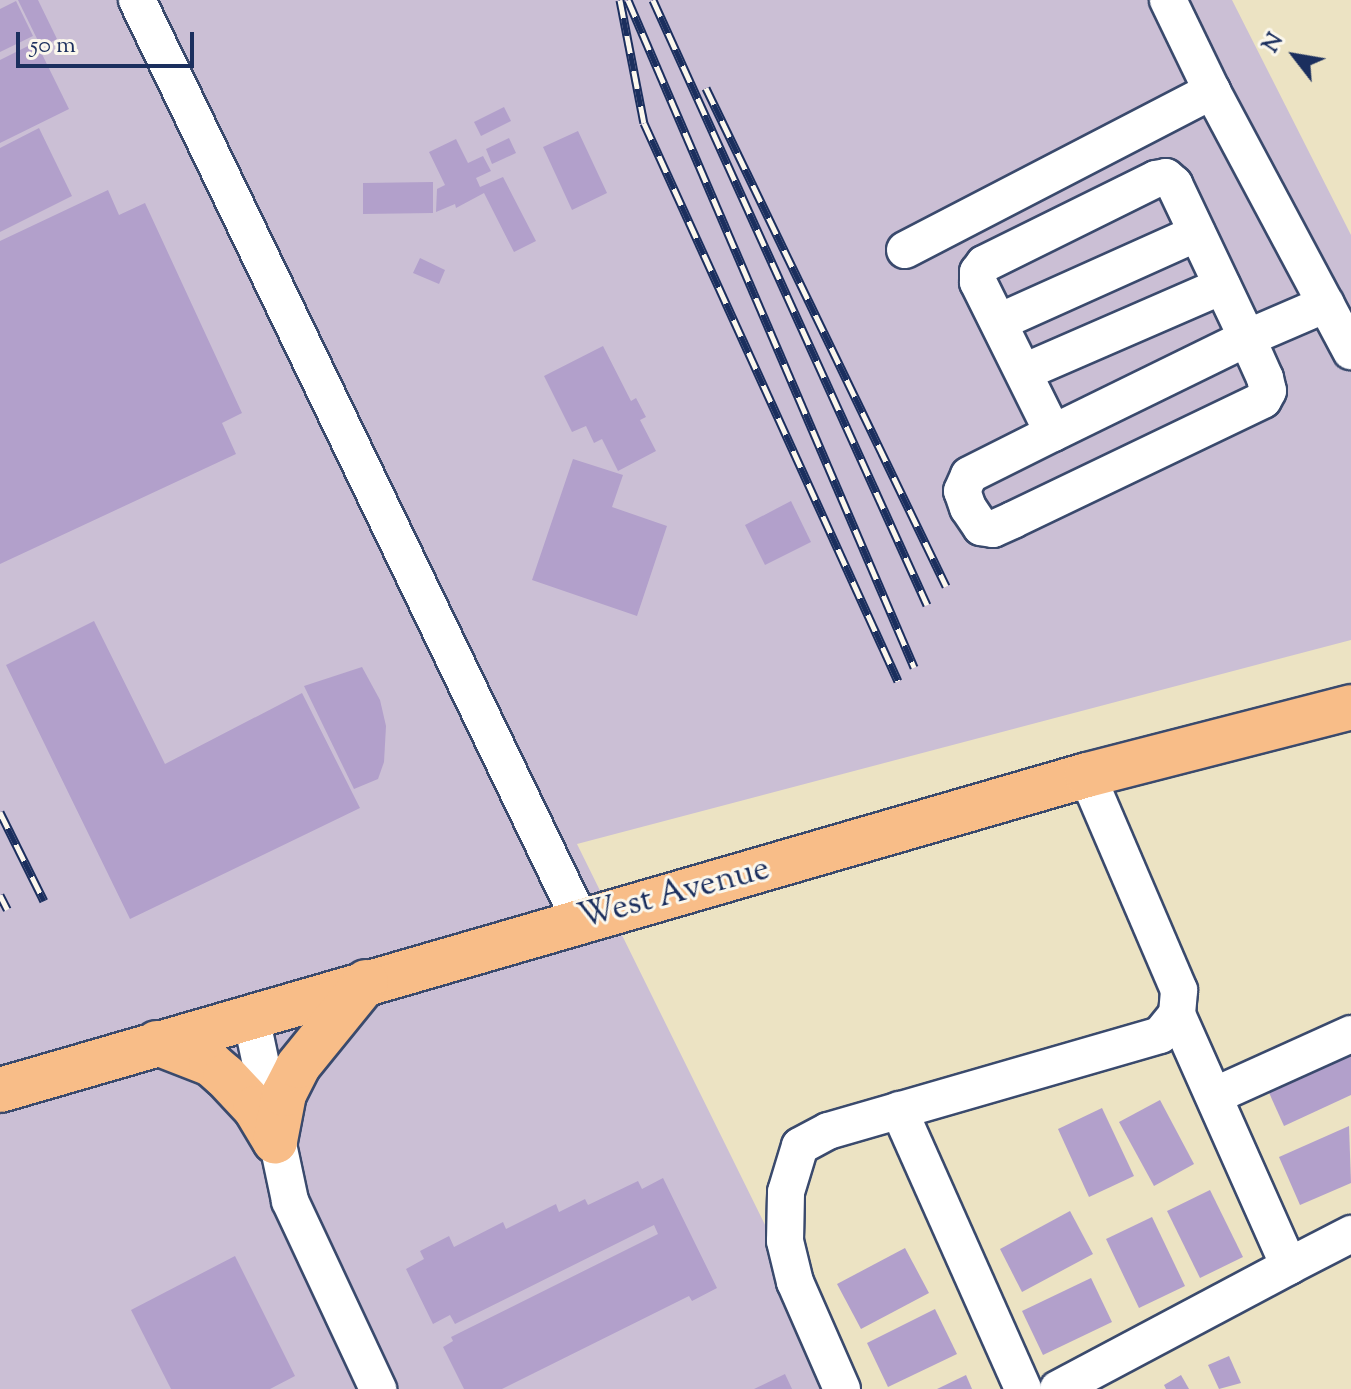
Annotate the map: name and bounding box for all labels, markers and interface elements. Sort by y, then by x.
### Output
scale bar [20,16,198,66]
north arrow [1255,16,1335,96]
text: N [1256,28,1293,59]
text: 50 m [30,29,76,63]
street label: West Avenue [574,849,774,939]

